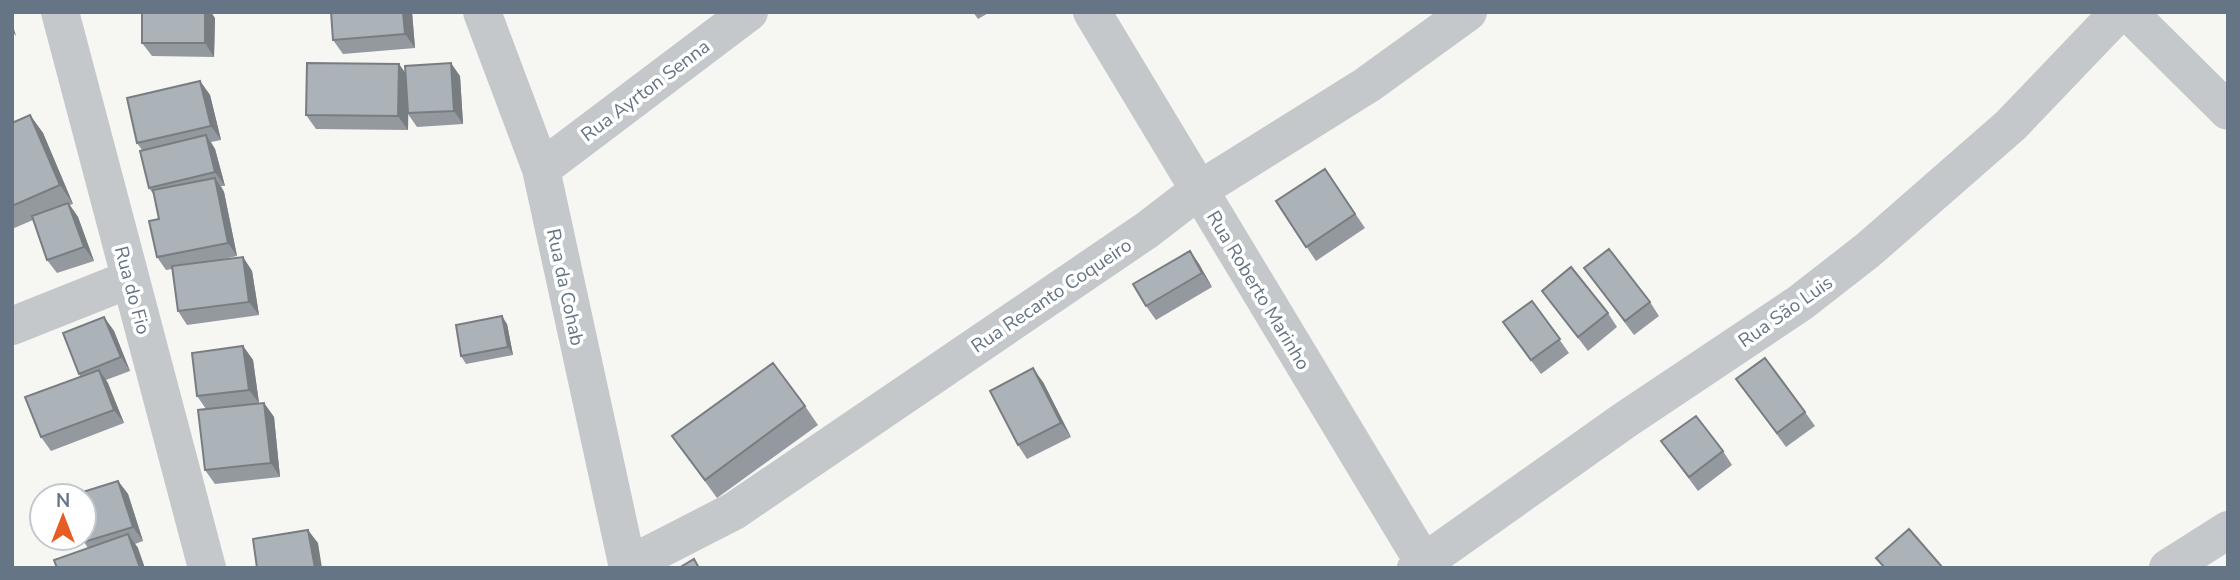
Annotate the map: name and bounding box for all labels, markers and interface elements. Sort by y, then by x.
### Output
street label: Rua Ayrton Senna [576,34,715,148]
street label: Rua Roberto Marinho [1200,206,1316,375]
street label: Rua da Cohab [540,226,590,348]
street label: Rua Recanto Coqueiro [966,232,1137,359]
street label: Rua do Fio [108,243,156,337]
street label: Rua São Luis [1733,270,1838,354]
north arrow [28,482,98,552]
text: N [56,488,70,514]

